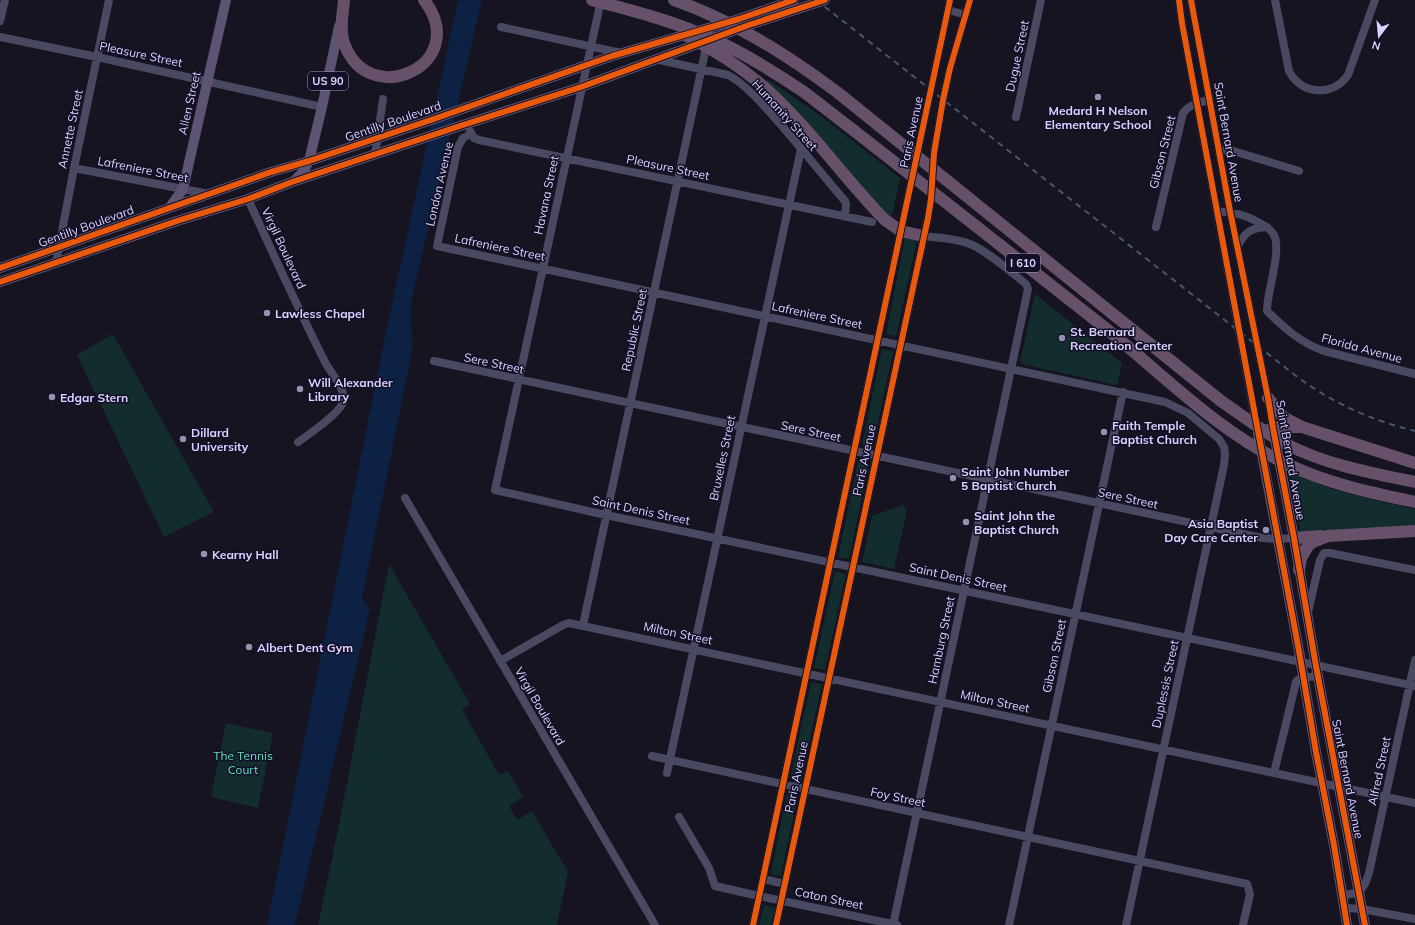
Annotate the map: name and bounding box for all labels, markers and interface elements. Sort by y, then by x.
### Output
north arrow [1359,16,1399,56]
street label: Dugue Street [1002,19,1032,93]
street label: Pleasure Street [98,38,184,70]
text: N [1370,38,1382,53]
street label: Allen Street [174,70,204,136]
road number: US 90 [308,72,348,90]
street label: Humanity Street [749,76,821,154]
street label: Saint Bernard Avenue [1211,81,1247,203]
street label: Annette Street [54,88,86,170]
marker: Medard H Nelson Elementary School [1093,92,1103,102]
street label: Paris Avenue [896,95,926,169]
street label: Gentilly Boulevard [343,98,443,144]
place label: Medard H Nelson Elementary School [1045,103,1151,132]
street label: Gibson Street [1146,114,1178,190]
street label: London Avenue [422,140,456,228]
street label: Pleasure Street [625,151,711,183]
street label: Lafreniere Street [96,153,190,185]
street label: Havana Street [530,154,562,236]
street label: Gentilly Boulevard [36,202,136,250]
street label: Virgil Boulevard [259,205,309,291]
street label: Lafreniere Street [453,230,547,264]
road number: I 610 [1006,254,1040,272]
street label: Republic Street [618,287,650,373]
street label: Lafreniere Street [770,298,864,332]
place label: Lawless Chapel [275,306,365,321]
marker: Lawless Chapel [262,308,272,318]
place label: St. Bernard Recreation Center [1070,324,1173,353]
street label: Florida Avenue [1320,330,1404,366]
marker: St. Bernard Recreation Center [1057,333,1067,343]
street label: Sere Street [463,349,525,377]
place label: Will Alexander Library [308,375,393,404]
marker: Will Alexander Library [295,384,305,394]
place label: Edgar Stern [60,390,128,405]
marker: Edgar Stern [47,392,57,402]
street label: Saint Bernard Avenue [1273,399,1309,521]
street label: Bruxelles Street [706,414,738,502]
street label: Sere Street [780,417,842,445]
place label: Faith Temple Baptist Church [1112,418,1197,447]
street label: Paris Avenue [849,423,879,497]
place label: Dillard University [191,425,249,454]
marker: Faith Temple Baptist Church [1099,427,1109,437]
marker: Dillard University [178,434,188,444]
place label: Saint John Number 5 Baptist Church [961,464,1070,493]
marker: Saint John Number 5 Baptist Church [948,473,958,483]
street label: Sere Street [1097,484,1159,512]
street label: Saint Denis Street [591,492,691,528]
place label: Saint John the Baptist Church [974,508,1059,537]
place label: Asia Baptist Day Care Center [1164,516,1258,545]
marker: Saint John the Baptist Church [961,517,971,527]
marker: Asia Baptist Day Care Center [1261,525,1271,535]
place label: Kearny Hall [212,547,279,562]
marker: Kearny Hall [199,549,209,559]
street label: Saint Denis Street [908,559,1008,595]
street label: Hamburg Street [924,595,958,685]
street label: Milton Street [642,618,714,648]
street label: Gibson Street [1039,618,1069,694]
street label: Duplessis Street [1148,639,1182,729]
place label: Albert Dent Gym [257,640,353,655]
marker: Albert Dent Gym [244,642,254,652]
street label: Virgil Boulevard [512,664,568,748]
street label: Milton Street [959,686,1031,716]
street label: Saint Bernard Avenue [1329,718,1367,840]
street label: Alfred Street [1364,735,1394,807]
street label: Paris Avenue [781,740,811,814]
park label: The Tennis Court [213,748,273,777]
street label: Foy Street [869,784,927,810]
street label: Caton Street [793,883,865,913]

